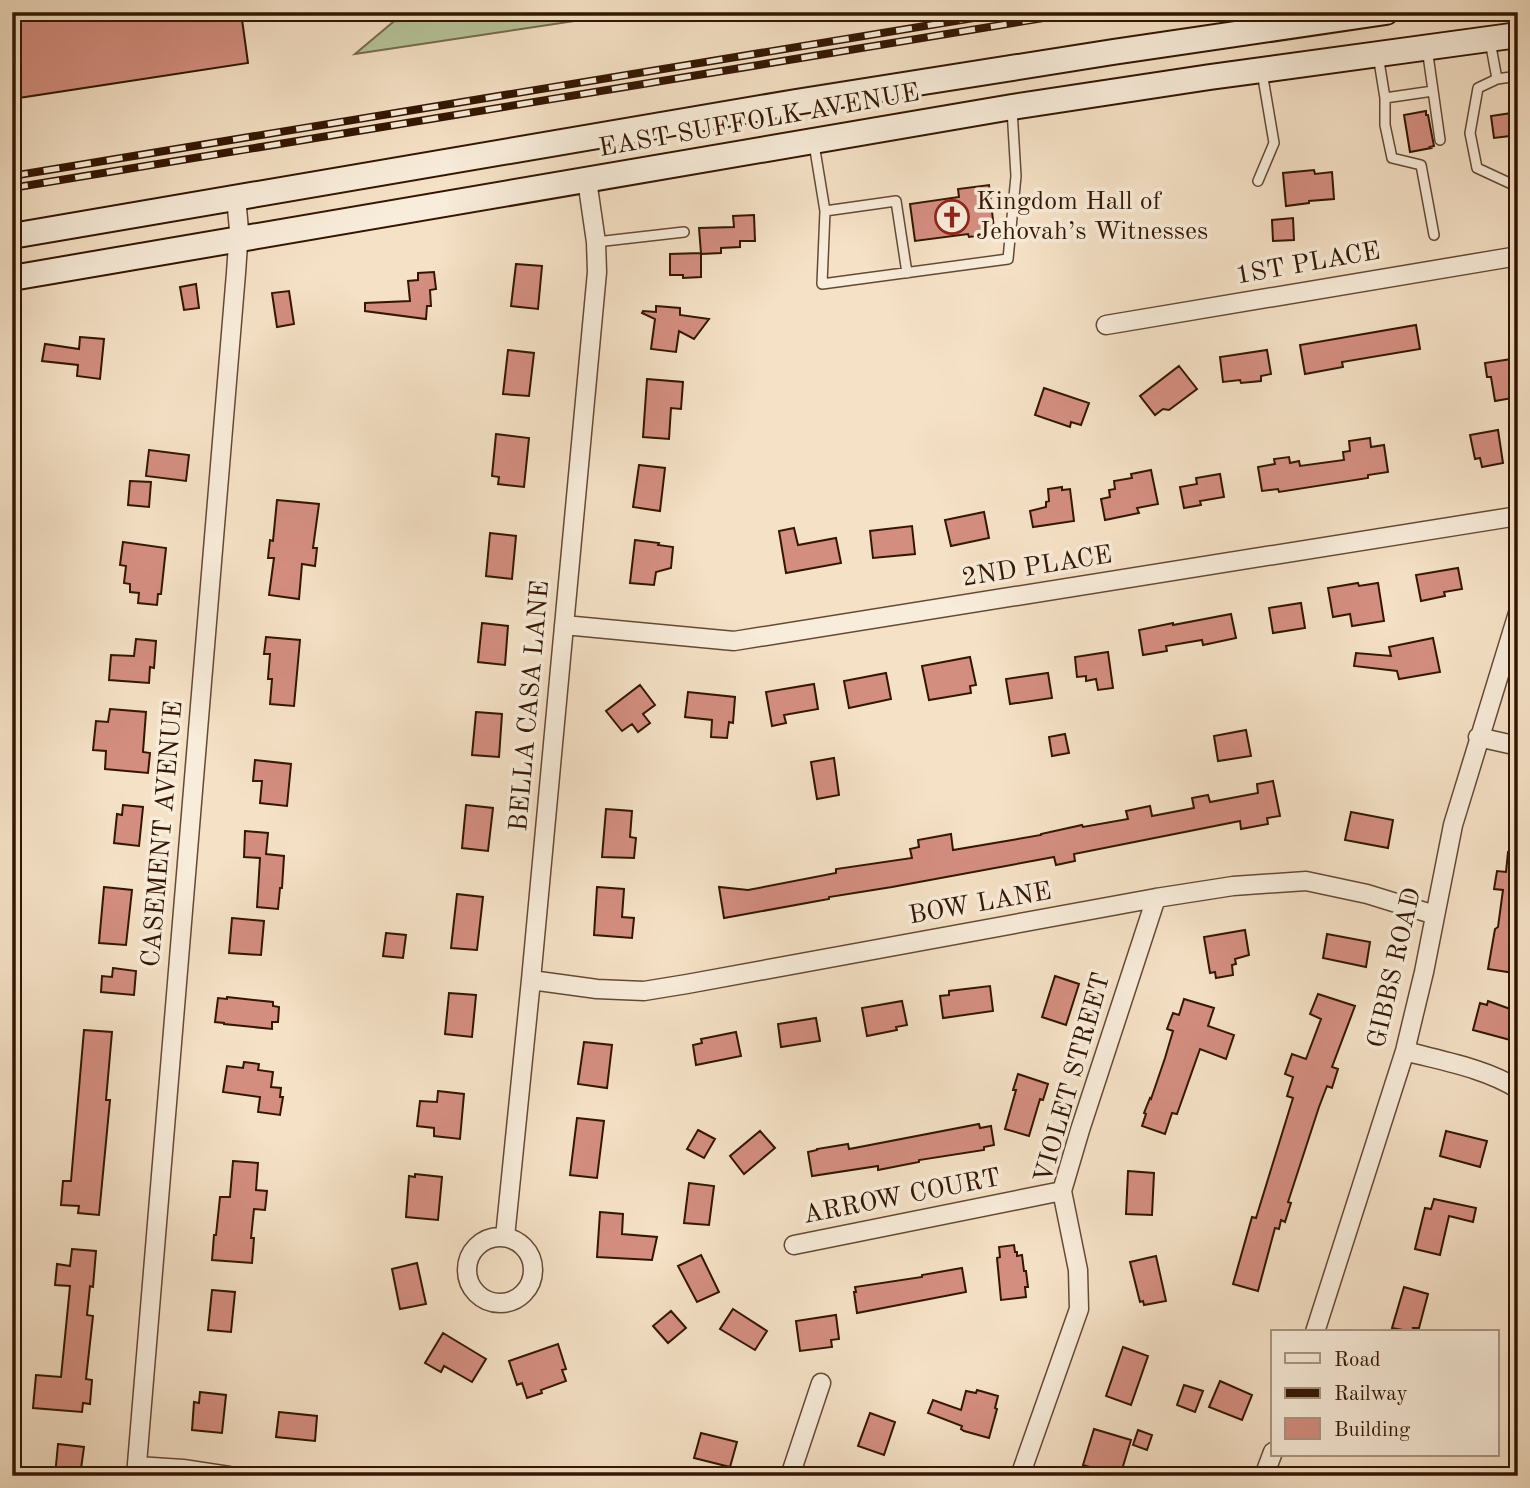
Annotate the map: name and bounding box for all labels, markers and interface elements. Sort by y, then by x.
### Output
street label: EAST SUFFOLK AVENUE [597,80,921,162]
place label: Kingdom Hall of Jehovah’s Witnesses [976,189,1208,245]
church icon: Kingdom Hall of Jehovah’s Witnesses [933,198,971,236]
street label: 1ST PLACE [1234,239,1382,289]
street label: 2ND PLACE [960,542,1114,592]
street label: BELLA CASA LANE [506,580,554,832]
street label: CASEMENT AVENUE [138,700,188,968]
street label: BOW LANE [907,879,1053,929]
street label: GIBBS ROAD [1364,885,1426,1051]
street label: VIOLET STREET [1031,970,1115,1186]
street label: ARROW COURT [801,1165,1003,1229]
legend [1271,1330,1498,1456]
text: Road [1334,1350,1381,1371]
text: Railway [1334,1384,1408,1405]
text: Building [1334,1420,1411,1441]

